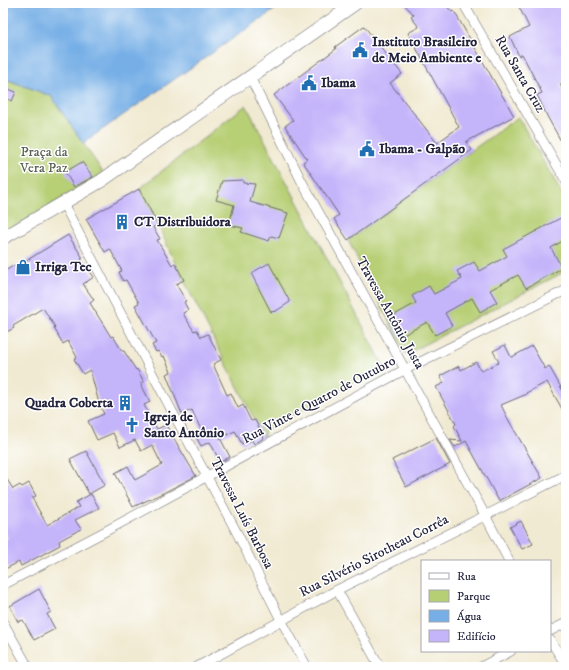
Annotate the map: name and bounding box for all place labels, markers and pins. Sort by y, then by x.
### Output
place label: Instituto Brasileiro de Meio Ambiente e [372,33,481,67]
public building icon: Instituto Brasileiro de Meio Ambiente e [351,41,369,59]
public building icon: Ibama [300,74,318,92]
place label: Ibama [321,74,357,92]
public building icon: Ibama - Galpão [358,140,376,158]
place label: Ibama - Galpão [379,140,465,158]
building icon: CT Distribuidora [113,213,131,231]
place label: CT Distribuidora [134,213,232,231]
shop icon: Irriga Tec [14,258,32,276]
place label: Irriga Tec [35,258,92,276]
place label: Quadra Coberta [25,394,114,412]
building icon: Quadra Coberta [116,394,134,412]
place label: Igreja de Santo Antônio [144,408,224,442]
church icon: Igreja de Santo Antônio [123,416,141,434]

